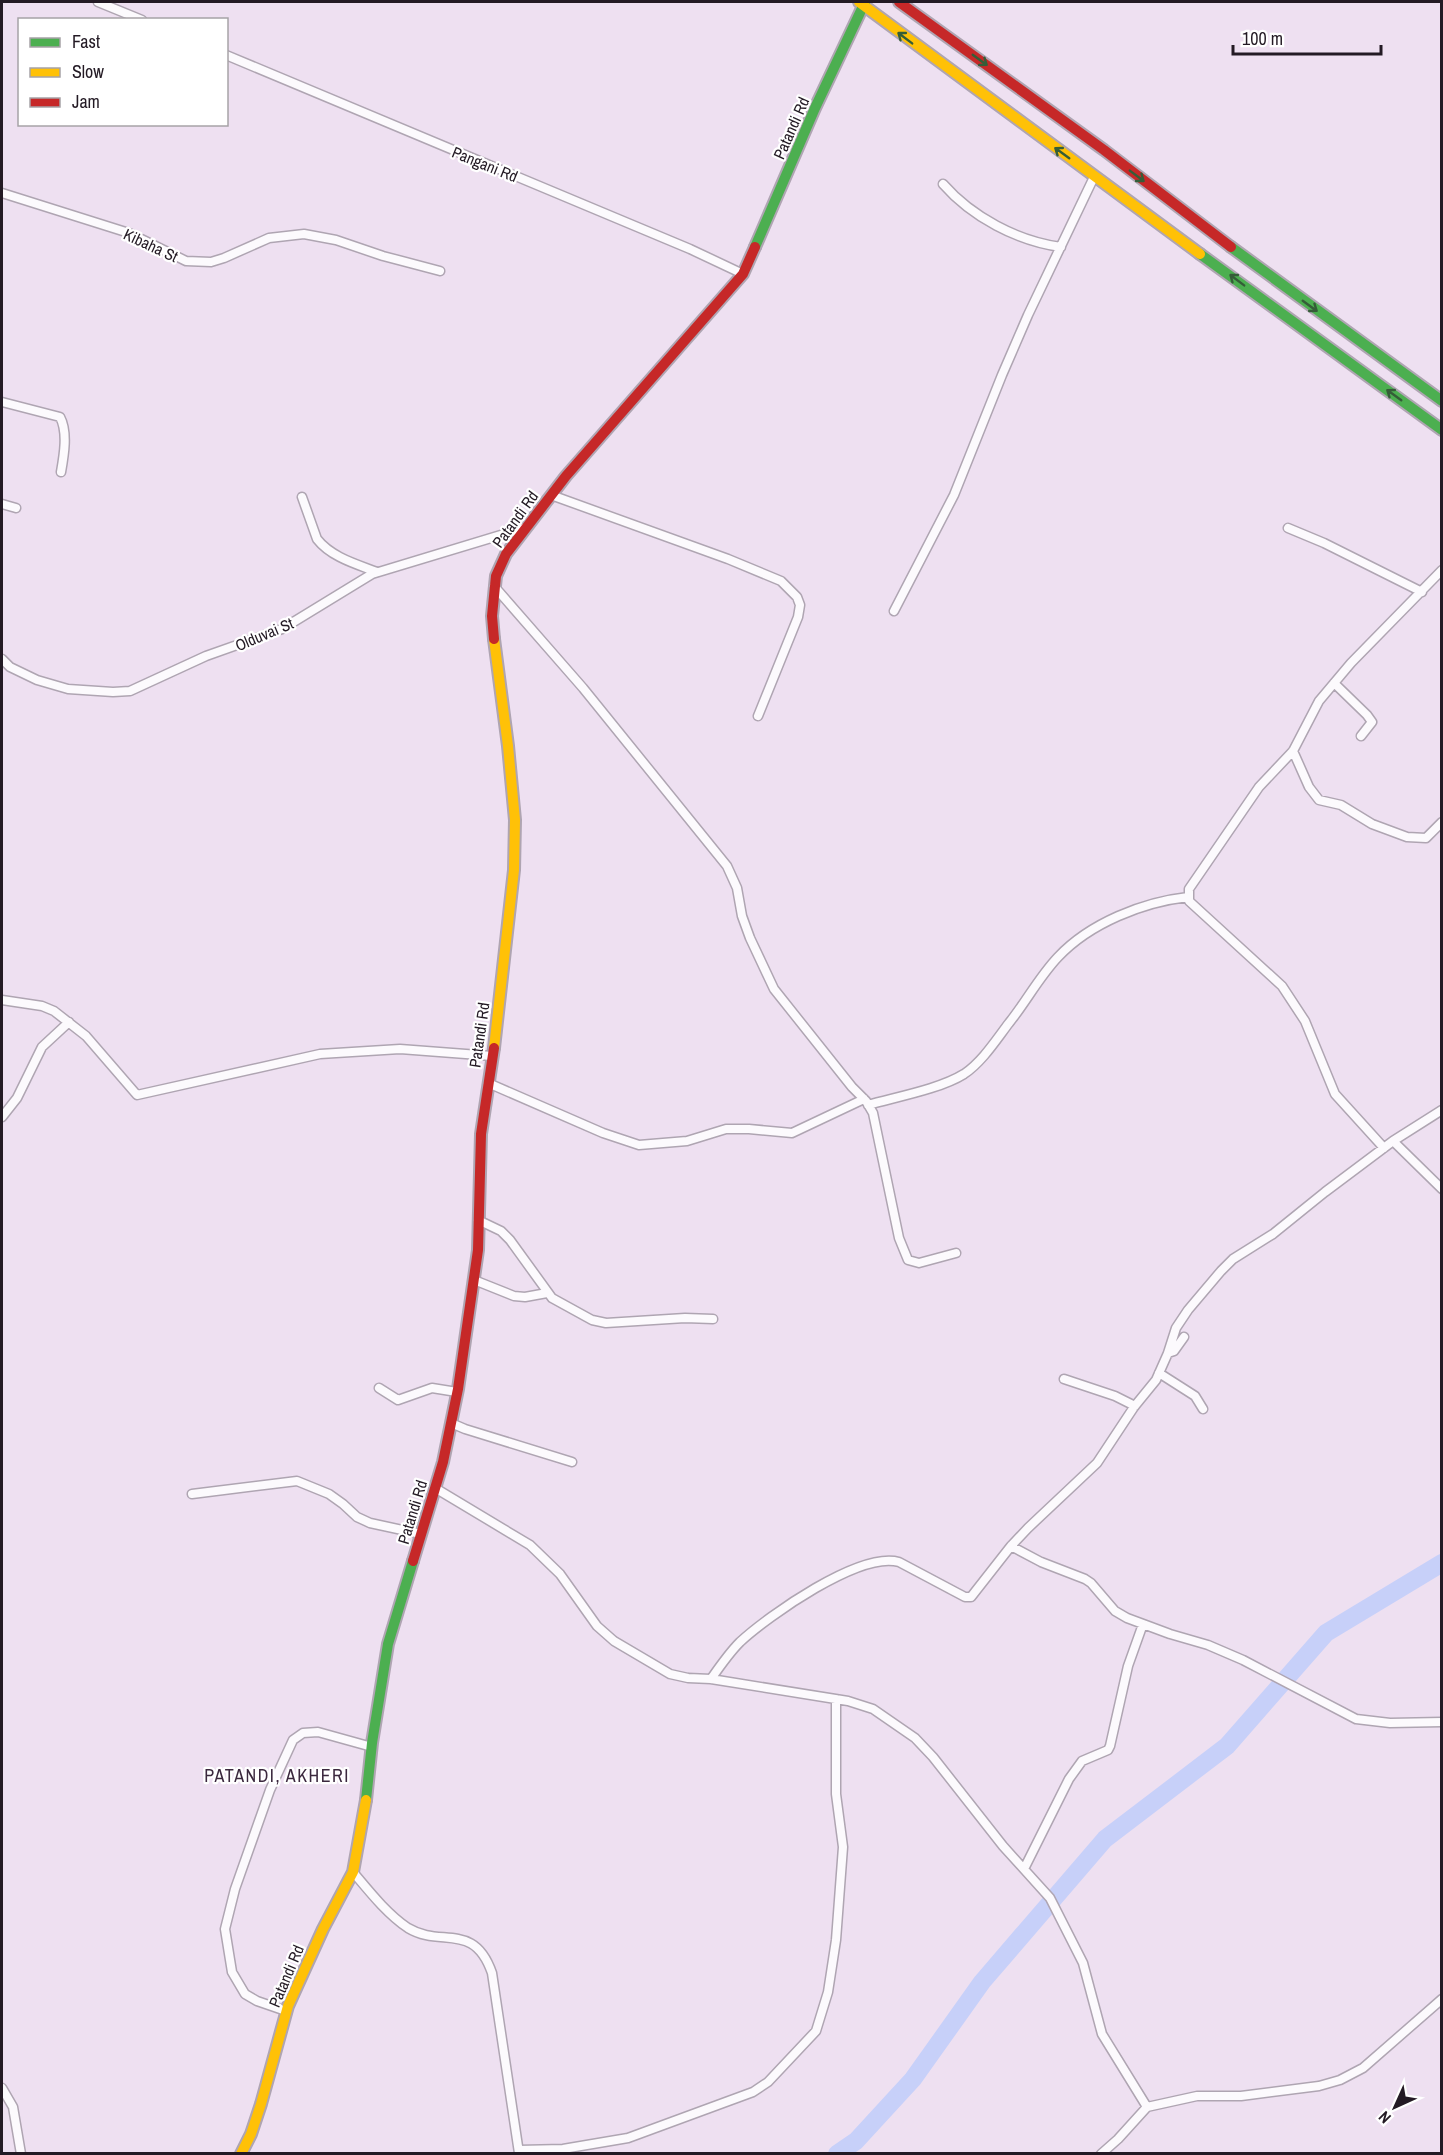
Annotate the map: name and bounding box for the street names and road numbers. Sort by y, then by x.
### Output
street label: Patandi Rd [768,94,814,162]
street label: Pangani Rd [449,141,521,187]
street label: Kibaha St [120,223,182,267]
street label: Patandi Rd [487,486,543,552]
street label: Olduvai St [232,612,297,656]
street label: Patandi Rd [464,1001,494,1069]
street label: Patandi Rd [392,1477,432,1547]
street label: Patandi Rd [263,1941,309,2011]

